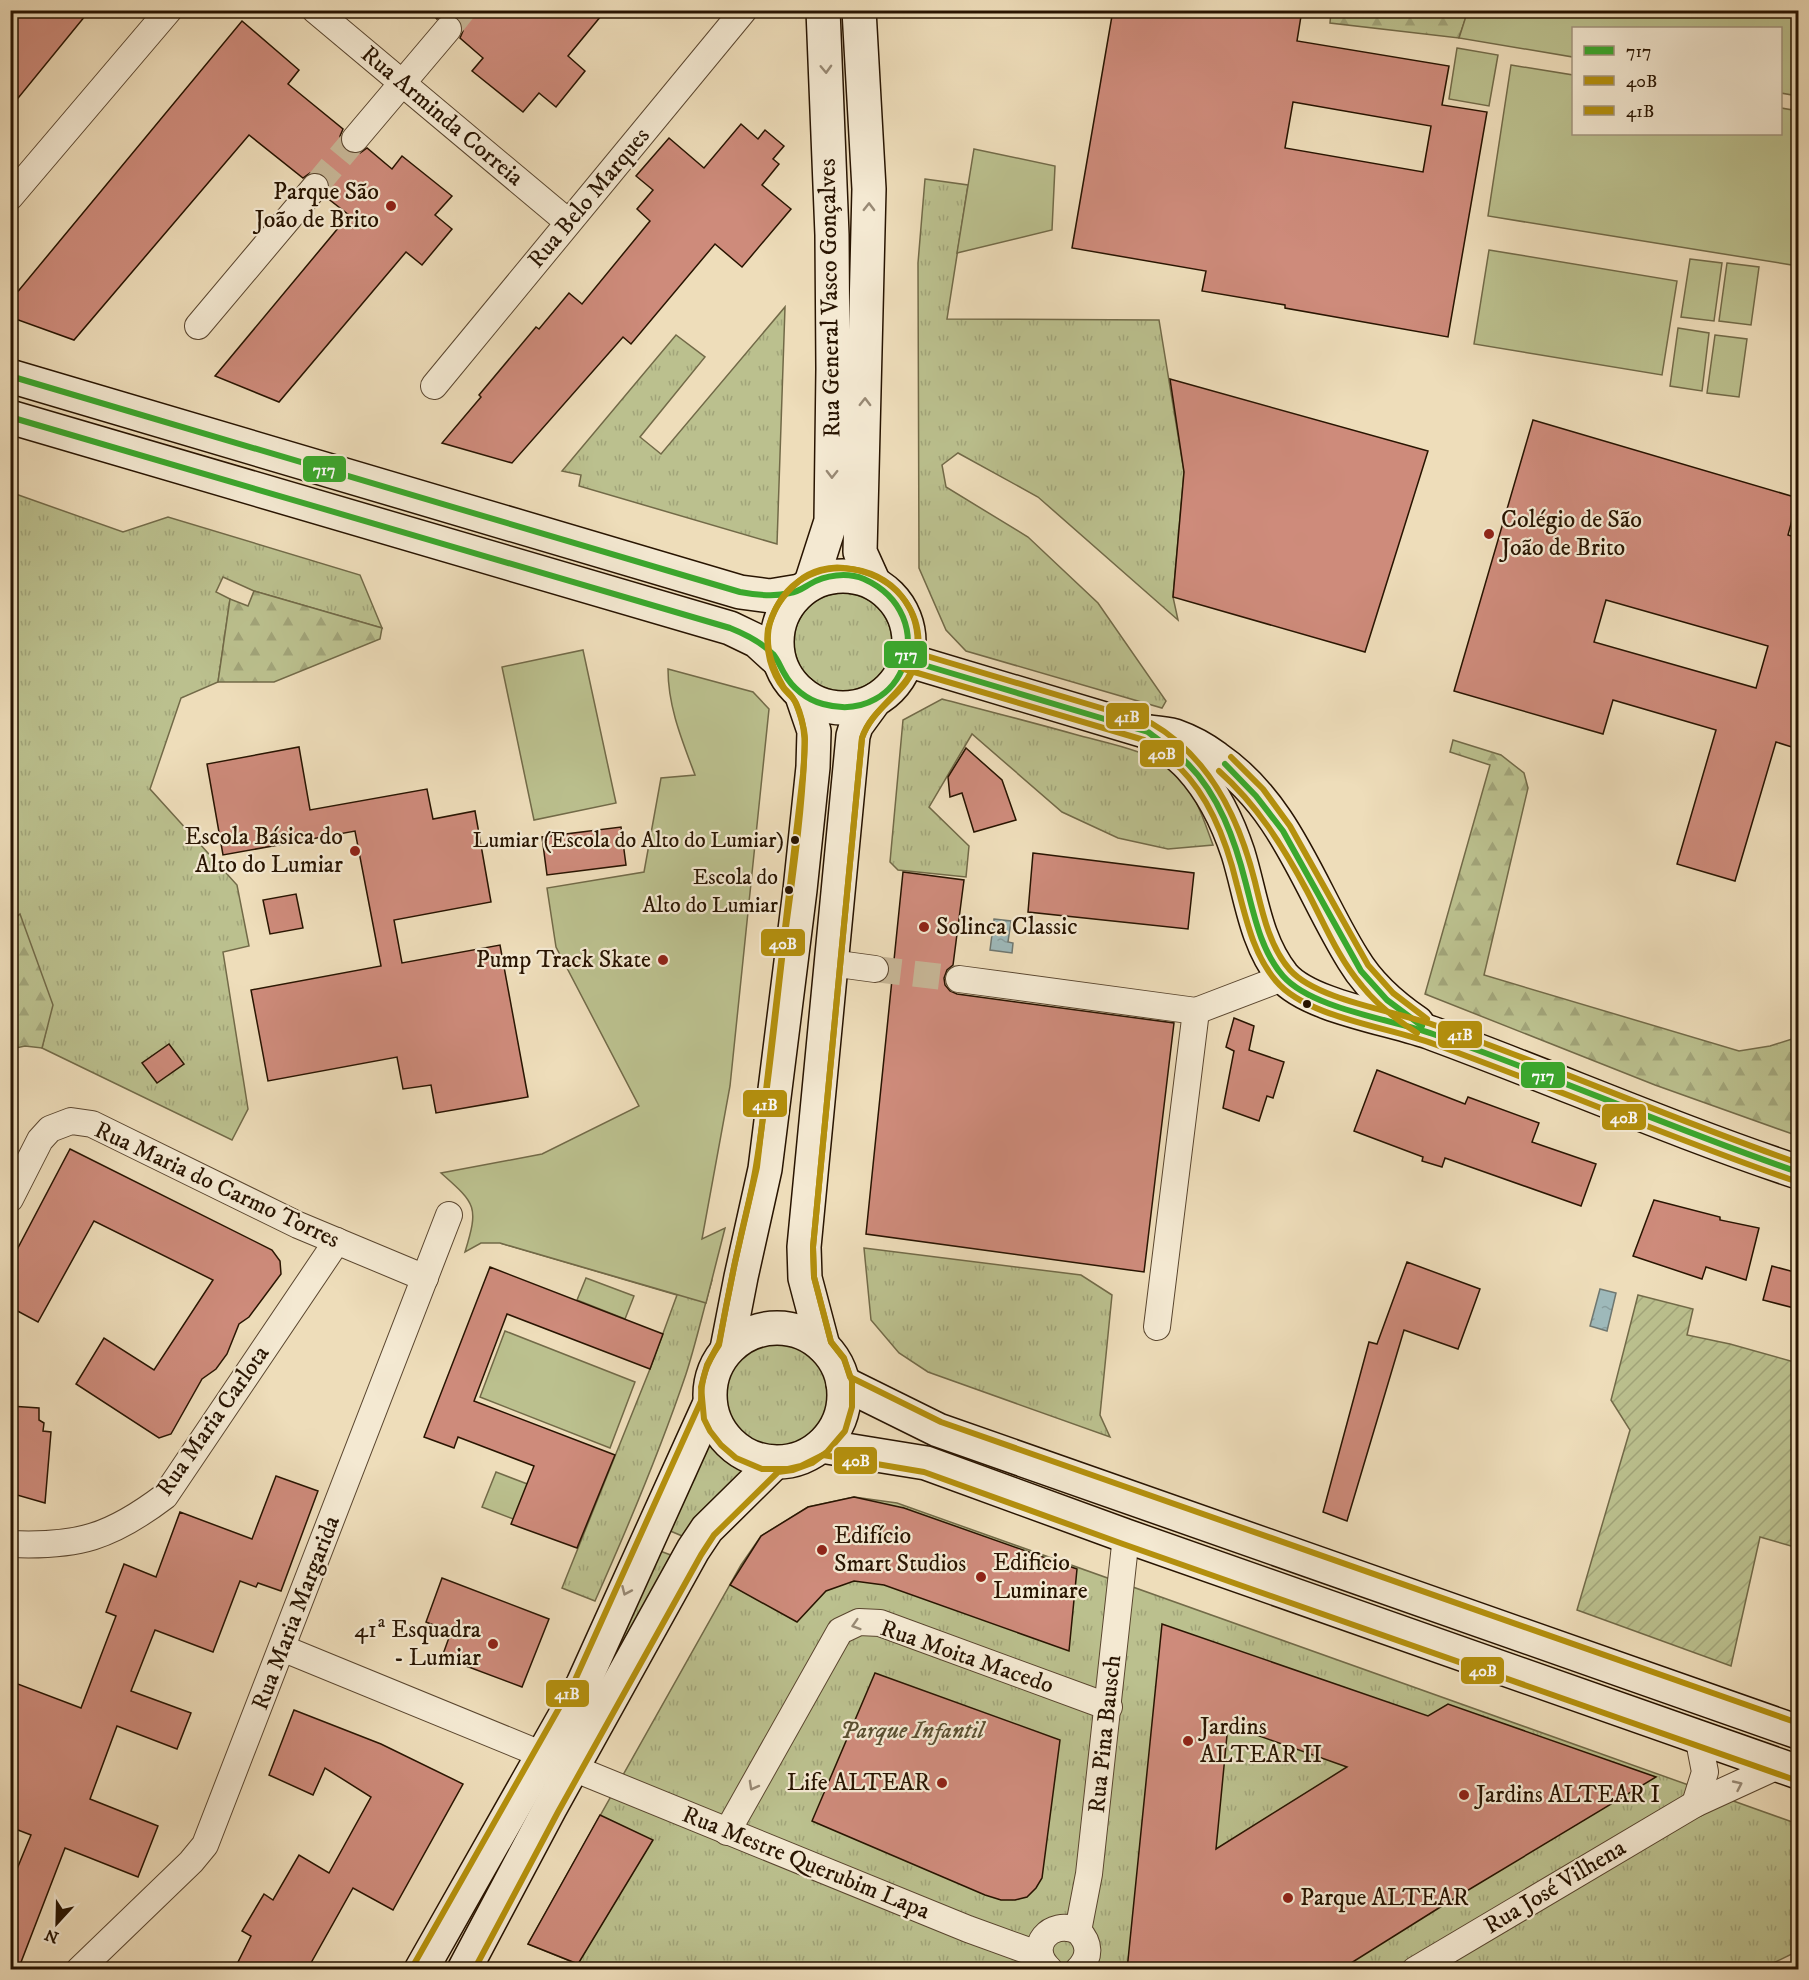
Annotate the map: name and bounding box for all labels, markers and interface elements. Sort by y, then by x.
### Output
legend [1572,27,1782,135]
street label: Rua Arminda Correia [355,39,530,193]
text: 717 [1626,41,1652,63]
one-way arrow [819,64,832,73]
text: 40B [1626,71,1657,93]
text: 41B [1626,101,1654,123]
street label: Rua Belo Marques [521,122,657,274]
street label: Rua General Vasco Gonçalves [813,158,847,438]
place label: Parque São João de Brito [253,177,379,235]
marker: Parque São João de Brito [384,199,398,213]
one-way arrow [863,202,875,211]
one-way arrow [859,397,871,406]
line badge: 717 [302,455,347,483]
text: 717 [313,460,335,480]
one-way arrow [825,469,838,478]
place label: Colégio de São João de Brito [1499,505,1642,563]
marker: Colégio de São João de Brito [1482,527,1496,541]
line badge: 717 [883,640,928,669]
text: 717 [895,645,917,665]
line badge: 41B [1105,702,1150,730]
text: 41B [1113,707,1140,727]
line badge: 40B [1139,739,1185,768]
text: 40B [1147,744,1176,764]
place label: Escola Básica do Alto do Lumiar [185,822,343,880]
place label: Lumiar (Escola do Alto do Lumiar) [473,827,784,854]
marker: Lumiar (Escola do Alto do Lumiar) [789,834,801,846]
marker: Escola Básica do Alto do Lumiar [348,844,362,858]
place label: Escola do Alto do Lumiar [642,864,779,919]
marker: Escola do Alto do Lumiar [783,884,795,896]
place label: Solinca Classic [936,912,1078,942]
marker: Solinca Classic [917,920,931,934]
line badge: 40B [760,928,806,957]
text: 40B [768,934,797,954]
place label: Pump Track Skate [476,945,651,975]
marker: Pump Track Skate [656,953,670,967]
unlabelled marker [1301,998,1313,1010]
line badge: 41B [1437,1020,1483,1049]
text: 41B [1446,1025,1473,1045]
line badge: 717 [1520,1061,1566,1089]
text: 717 [1532,1066,1554,1086]
line badge: 41B [742,1089,788,1118]
text: 41B [751,1095,778,1115]
line badge: 40B [1601,1103,1647,1131]
text: 40B [1609,1108,1638,1128]
street label: Rua Maria do Carmo Torres [90,1115,344,1255]
street label: Rua Maria Carlota [150,1339,277,1502]
line badge: 40B [833,1446,878,1475]
text: 40B [841,1451,870,1471]
street label: Rua Maria Margarida [245,1511,347,1714]
place label: Edifício Smart Studios [834,1521,966,1579]
marker: Edifício Smart Studios [815,1543,829,1557]
place label: Edificio Luminare [993,1548,1088,1606]
marker: Edificio Luminare [974,1570,988,1584]
one-way arrow [621,1584,633,1595]
street label: Rua Moita Macedo [876,1613,1058,1701]
place label: 41ª Esquadra - Lumiar [354,1615,482,1673]
one-way arrow [851,1618,861,1630]
marker: 41ª Esquadra - Lumiar [486,1637,500,1651]
street label: Rua Pina Bausch [1082,1653,1128,1815]
line badge: 40B [1460,1656,1505,1685]
text: 40B [1468,1661,1497,1681]
line badge: 41B [545,1679,590,1708]
text: 41B [553,1684,580,1704]
place label: Jardins ALTEAR II [1198,1712,1322,1770]
park label: Parque Infantil [840,1716,987,1746]
marker: Jardins ALTEAR II [1181,1734,1195,1748]
place label: Life ALTEAR [787,1768,930,1798]
marker: Life ALTEAR [935,1776,949,1790]
one-way arrow [749,1780,760,1790]
place label: Jardins ALTEAR I [1474,1780,1660,1810]
one-way arrow [1731,1780,1742,1792]
marker: Jardins ALTEAR I [1457,1788,1471,1802]
street label: Rua Mestre Querubim Lapa [678,1800,935,1927]
street label: Rua José Vilhena [1479,1832,1632,1941]
place label: Parque ALTEAR [1300,1883,1469,1913]
marker: Parque ALTEAR [1281,1891,1295,1905]
north arrow [27,1893,87,1953]
text: N [42,1924,62,1948]

